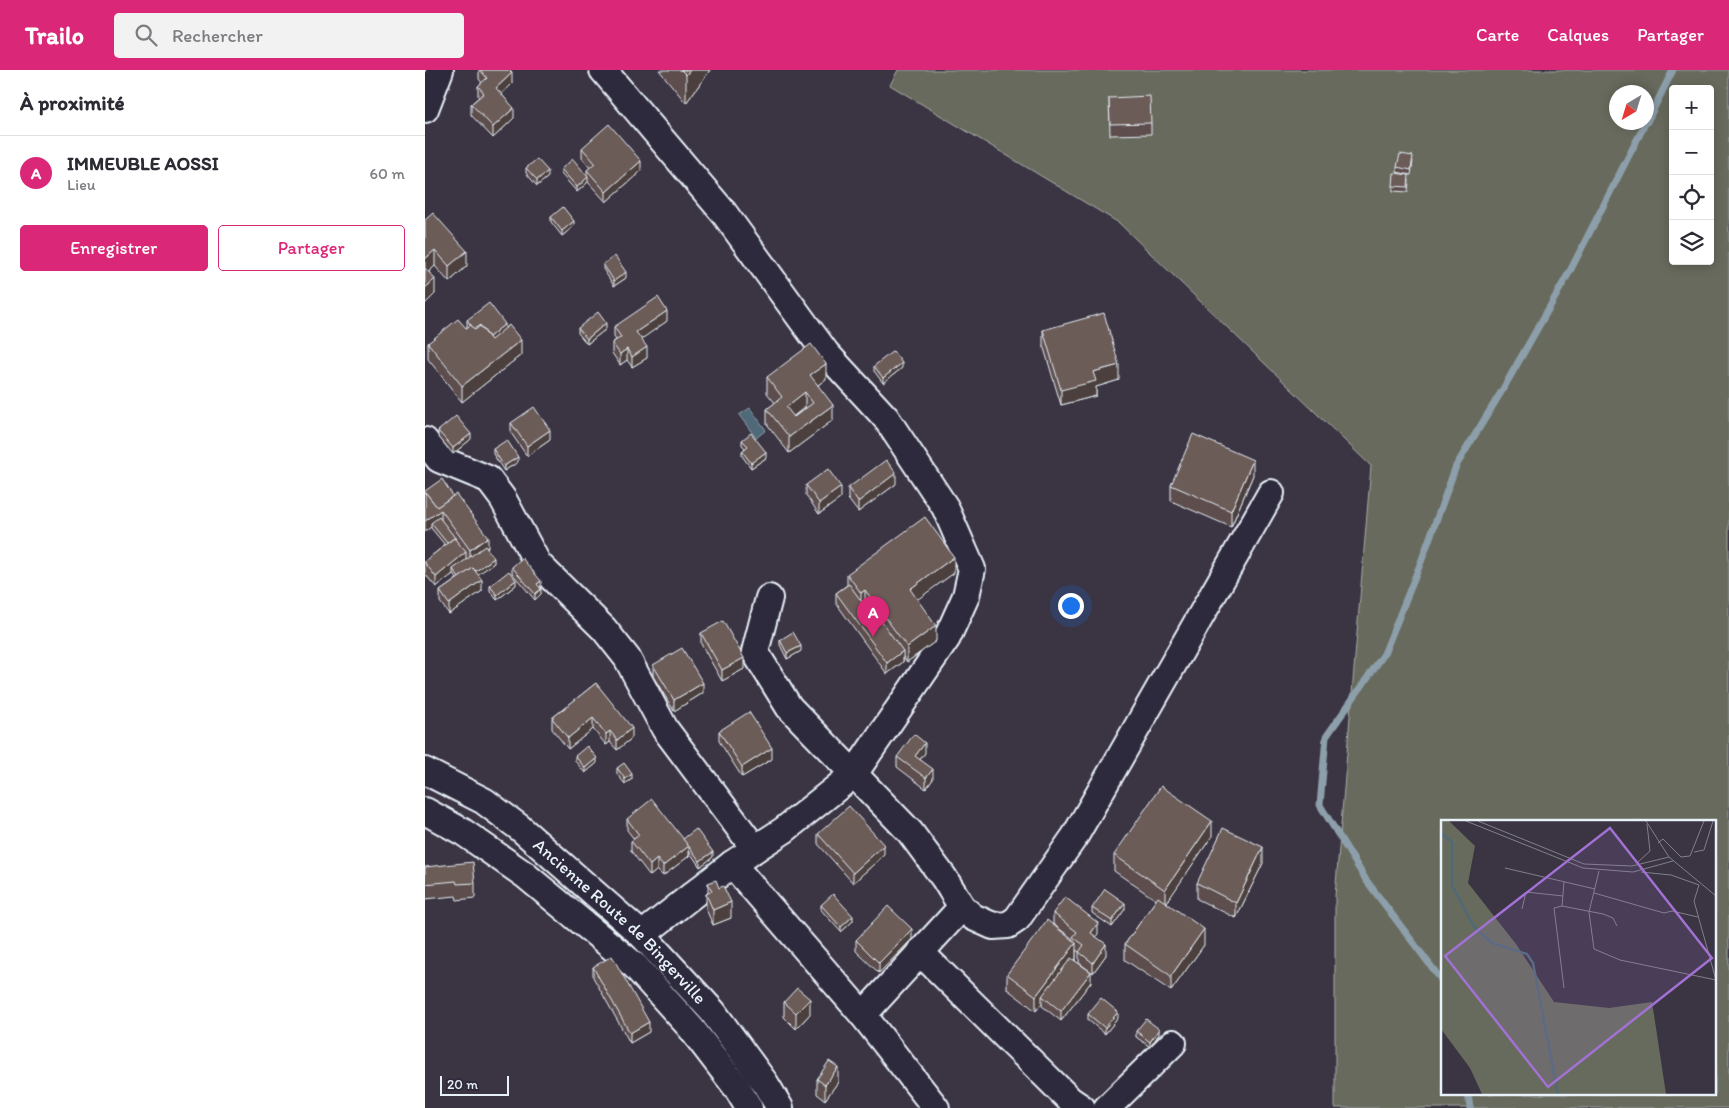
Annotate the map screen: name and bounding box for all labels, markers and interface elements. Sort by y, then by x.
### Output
search box [114,13,464,58]
text: Trailo [25,21,84,50]
icon: search [132,21,160,49]
text: Rechercher [172,24,263,47]
text: Carte [1476,24,1519,46]
text: Calques [1547,24,1609,46]
text: Partager [1637,24,1704,46]
north arrow [1609,85,1654,130]
map controls [1669,85,1714,265]
button: + [1669,85,1714,130]
text: À proximité [20,90,125,115]
button: − [1669,130,1714,175]
text: IMMEUBLE AOSSI [67,152,219,175]
text: A [31,164,41,183]
text: 60 m [370,164,405,183]
text: Lieu [67,175,96,194]
button: locate [1669,175,1714,220]
button: layers [1669,220,1714,265]
button: Enregistrer [20,225,208,271]
button: Partager [218,225,405,271]
your location [1058,593,1084,619]
pin: A [857,596,889,637]
inset map [1441,820,1717,1096]
street label: Ancienne Route de Bingerville [529,834,711,1009]
scale bar [440,1073,509,1096]
text: 20 m [447,1076,478,1093]

